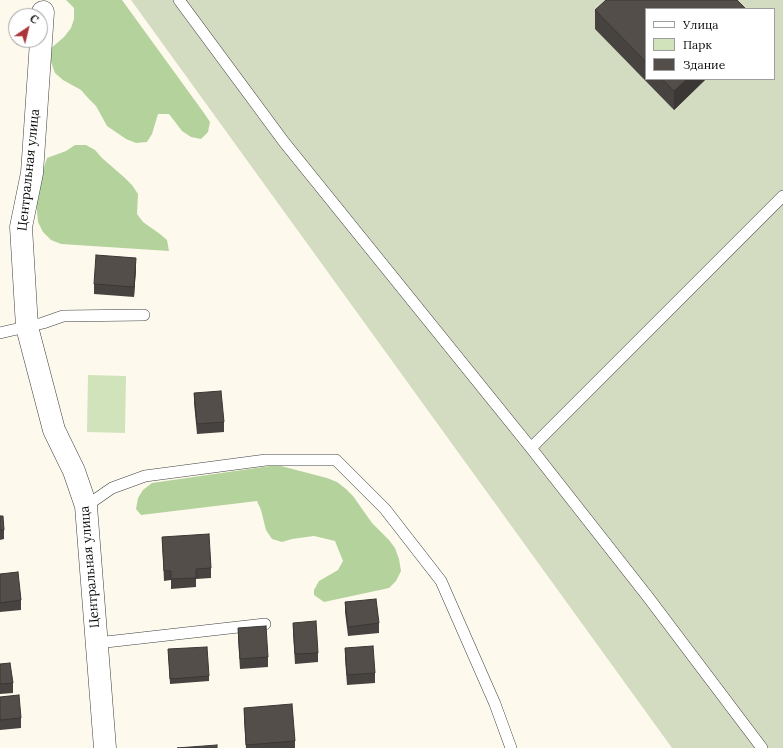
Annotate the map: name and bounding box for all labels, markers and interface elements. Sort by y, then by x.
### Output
north arrow [8,8,48,48]
legend [645,8,775,80]
text: С [27,11,41,27]
text: Улица [683,17,719,32]
text: Парк [683,37,712,52]
text: Здание [683,57,725,72]
street label: Центральная улица [15,108,43,232]
street label: Центральная улица [77,505,103,629]

